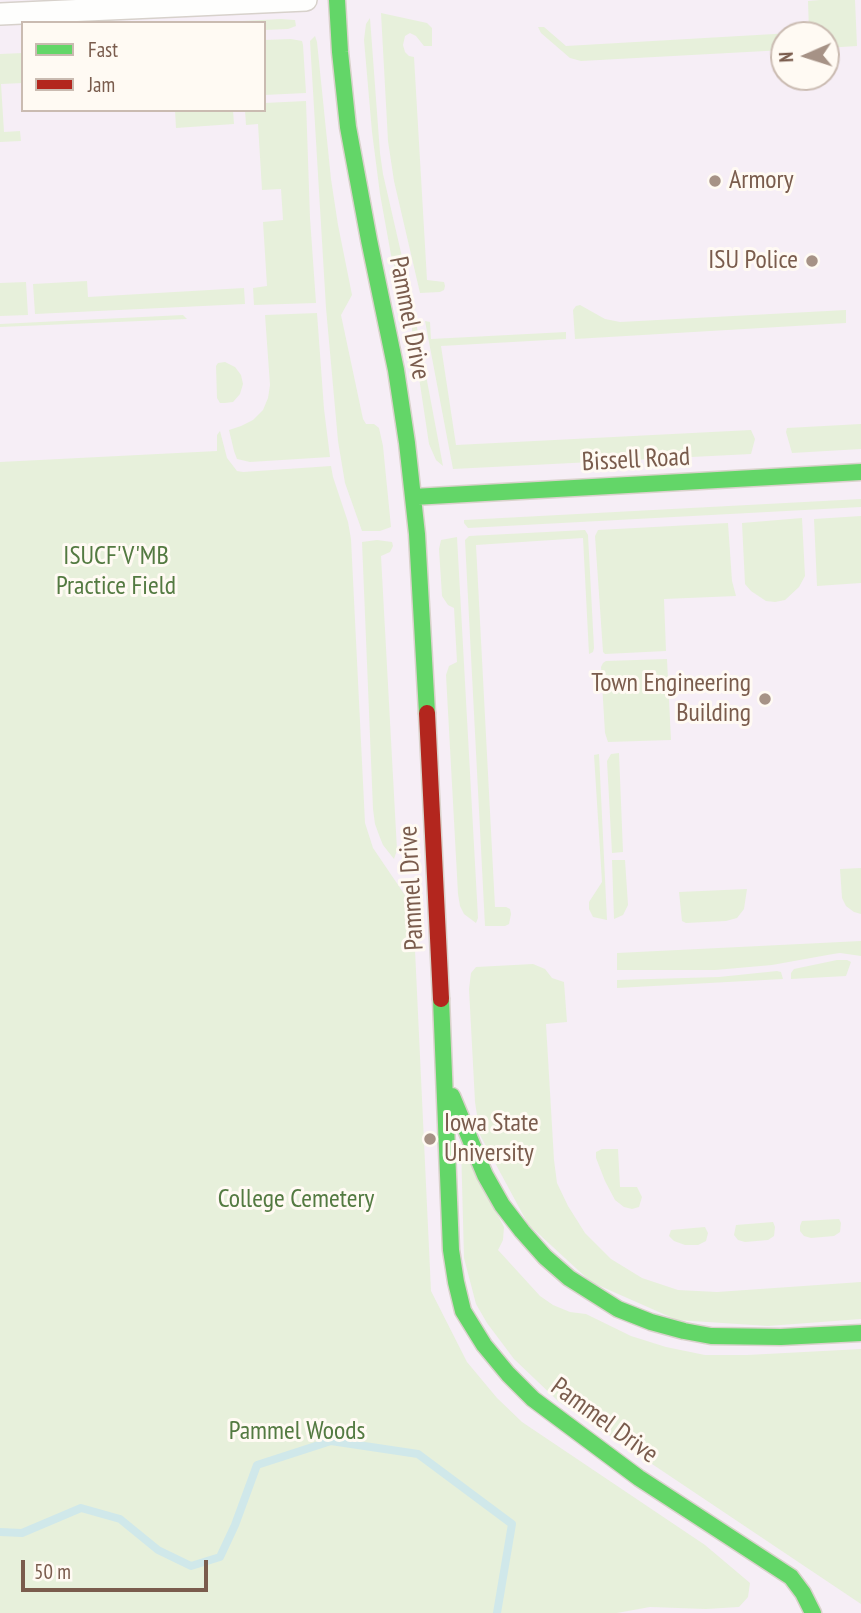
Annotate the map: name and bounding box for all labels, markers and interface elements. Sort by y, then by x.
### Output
legend [21,21,266,112]
north arrow [770,21,840,91]
text: Fast [88,36,118,63]
text: N [774,51,798,63]
text: Jam [88,71,115,98]
place label: Armory [729,165,793,197]
marker: Armory [707,173,723,189]
place label: ISU Police [708,245,798,277]
marker: ISU Police [804,253,820,269]
street label: Pammel Drive [382,254,436,382]
street label: Bissell Road [581,442,691,478]
park label: ISUCF'V'MB Practice Field [56,541,176,602]
place label: Town Engineering Building [591,668,751,730]
marker: Town Engineering Building [757,691,773,707]
street label: Pammel Drive [393,825,431,951]
place label: Iowa State University [444,1108,539,1170]
marker: Iowa State University [422,1131,438,1147]
park label: College Cemetery [218,1184,374,1216]
street label: Pammel Drive [544,1372,664,1470]
park label: Pammel Woods [229,1416,365,1448]
scale bar [24,1546,212,1590]
text: 50 m [34,1558,71,1585]

